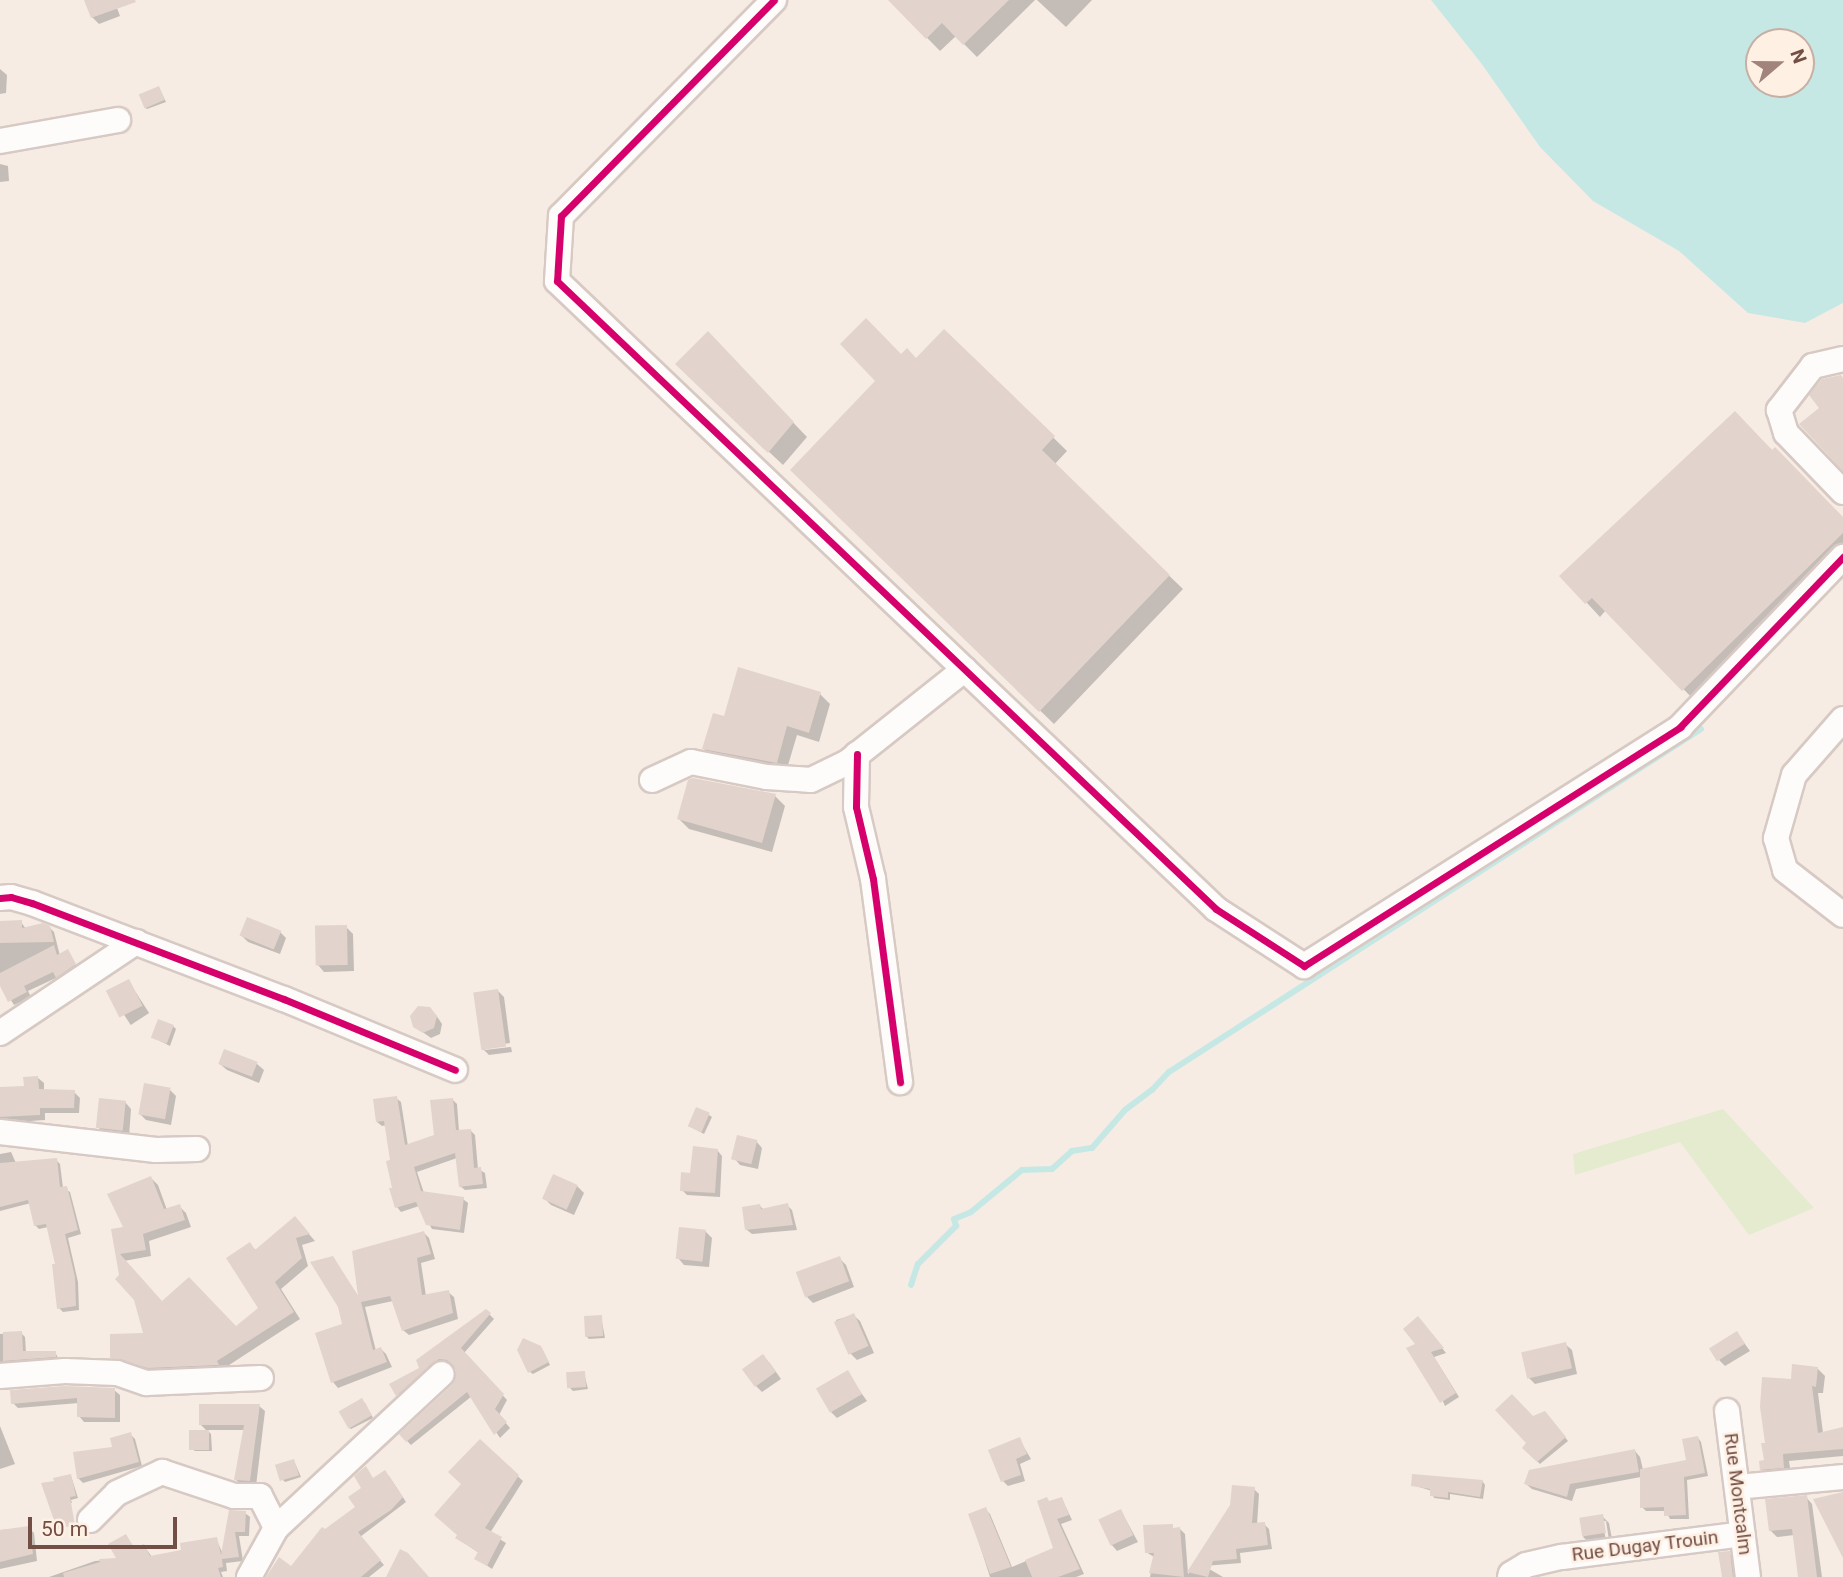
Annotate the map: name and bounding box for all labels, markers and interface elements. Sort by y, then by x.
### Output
north arrow [1745,28,1815,98]
text: N [1785,46,1811,67]
street label: Rue Montcalm [1719,1432,1757,1556]
scale bar [32,1504,180,1548]
text: 50 m [41,1517,88,1541]
street label: Rue Dugay Trouin [1570,1526,1720,1566]

